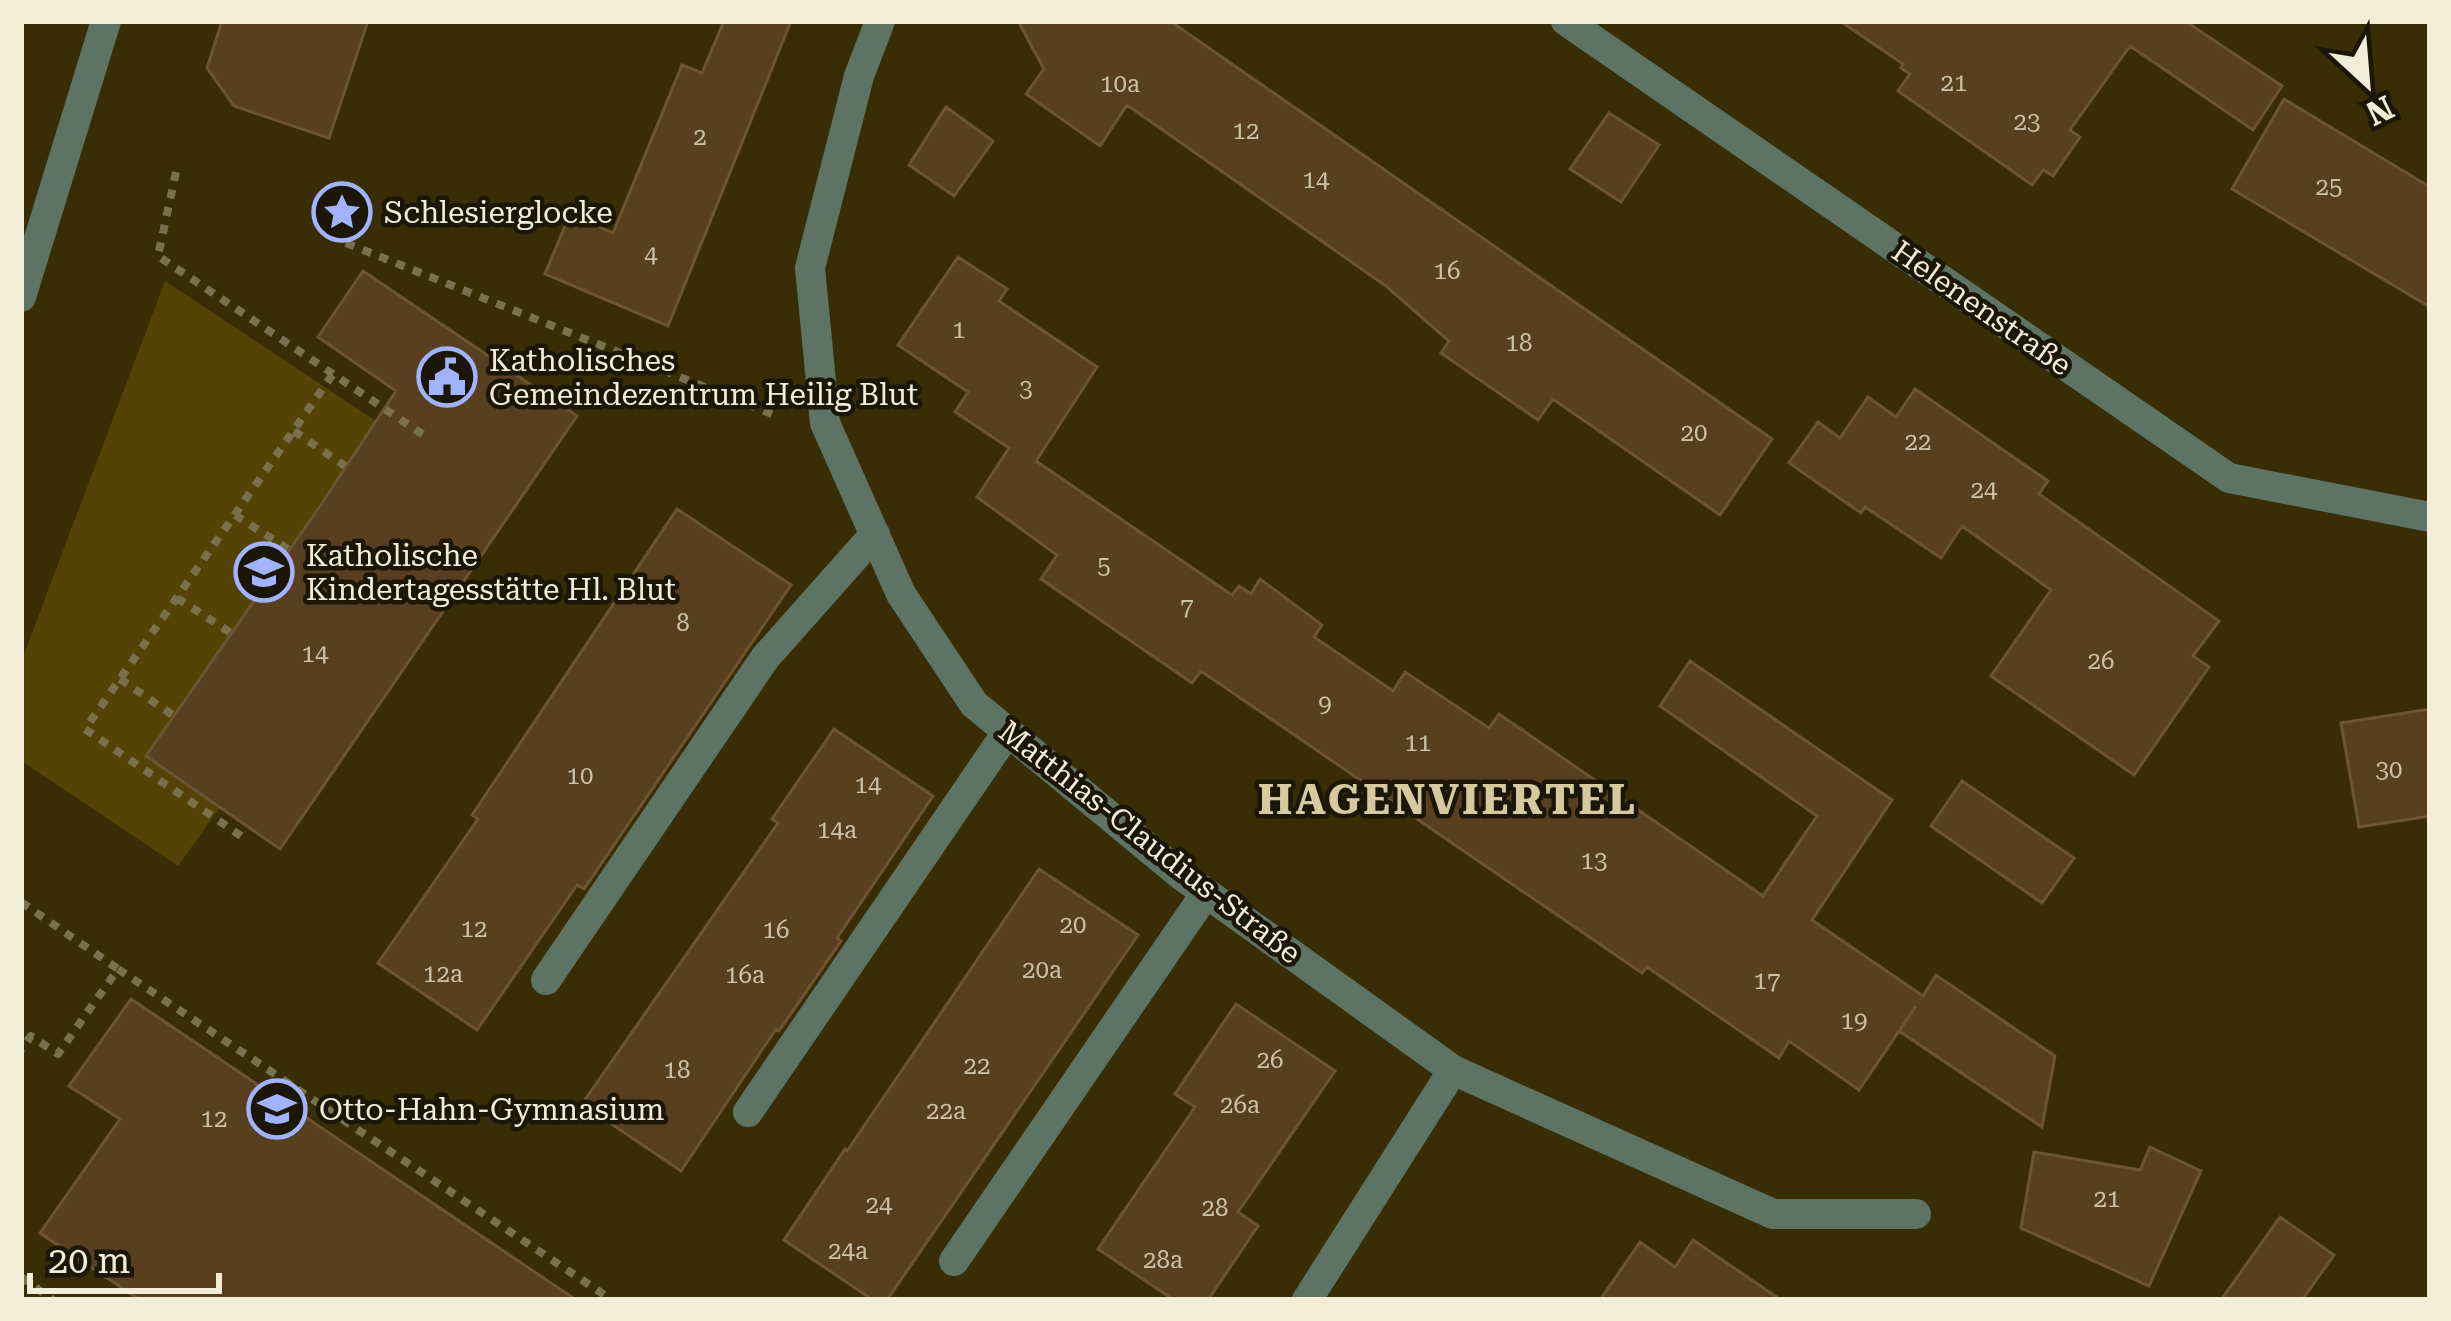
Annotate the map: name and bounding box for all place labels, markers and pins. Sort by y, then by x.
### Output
place icon: Schlesierglocke [311,181,373,243]
place label: Schlesierglocke [384,195,613,230]
place label: Katholisches Gemeindezentrum Heilig Blut [489,343,918,412]
public building icon: Katholisches Gemeindezentrum Heilig Blut [416,346,478,408]
place label: Katholische Kindertagesstätte Hl. Blut [306,538,676,607]
school or university icon: Katholische Kindertagesstätte Hl. Blut [233,541,295,603]
school or university icon: Otto-Hahn-Gymnasium [246,1078,308,1140]
place label: Otto-Hahn-Gymnasium [319,1092,664,1127]

